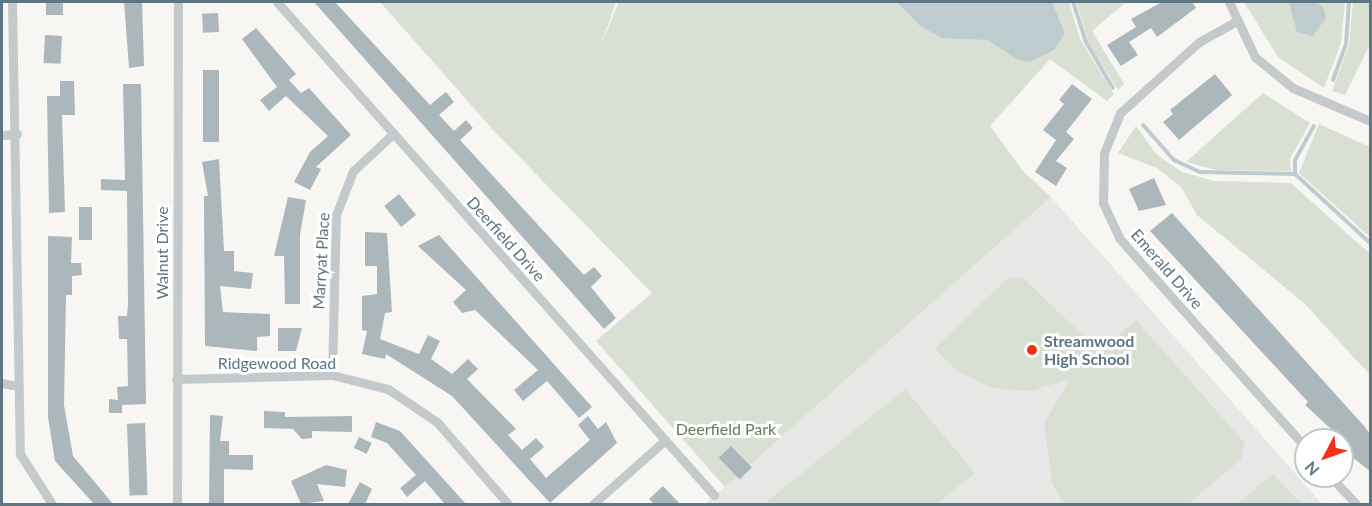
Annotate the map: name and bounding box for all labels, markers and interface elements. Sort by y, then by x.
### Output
street label: Deerfield Drive [463,193,549,285]
street label: Walnut Drive [152,206,172,300]
street label: Marryat Place [309,212,333,310]
street label: Emerald Drive [1127,225,1207,313]
place label: Streamwood High School [1044,331,1134,369]
marker: Streamwood High School [1025,343,1039,357]
street label: Ridgewood Road [218,353,336,373]
park label: Deerfield Park [676,419,776,439]
north arrow [1294,428,1354,488]
text: N [1300,458,1323,480]

